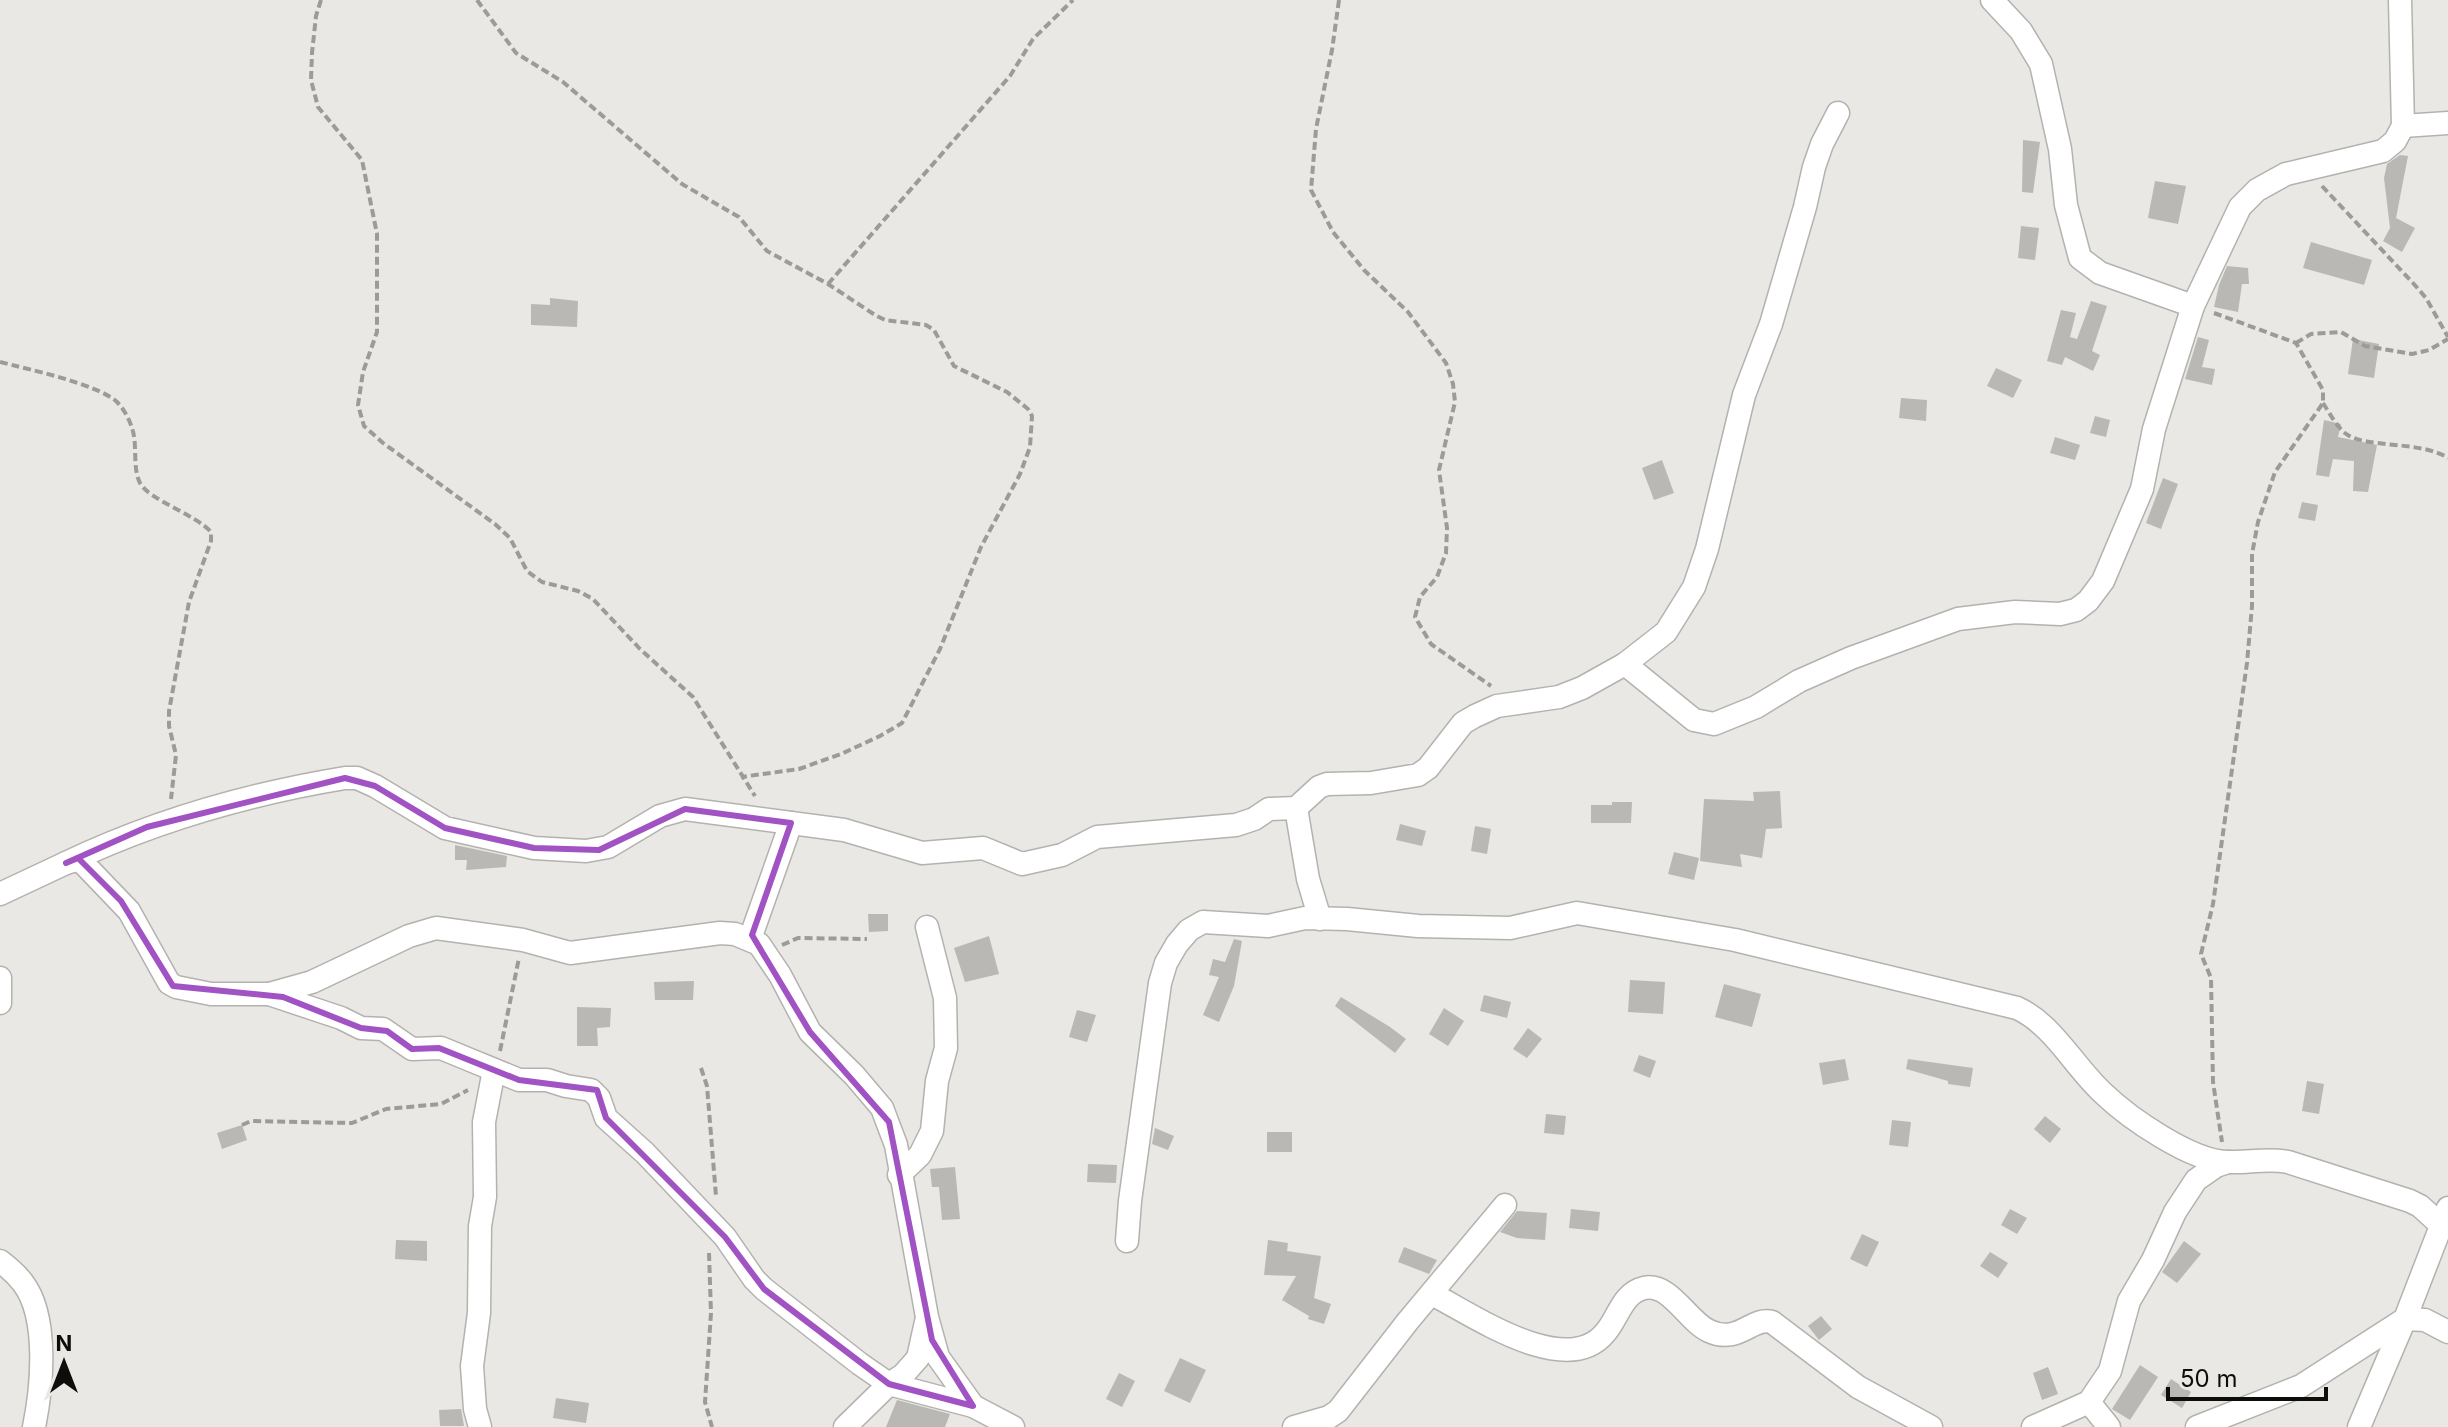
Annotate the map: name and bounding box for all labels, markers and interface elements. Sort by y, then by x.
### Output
north arrow [24,1323,104,1403]
text: N [56,1330,72,1356]
scale bar [2168,1351,2326,1401]
text: 50 m [2180,1364,2238,1393]

